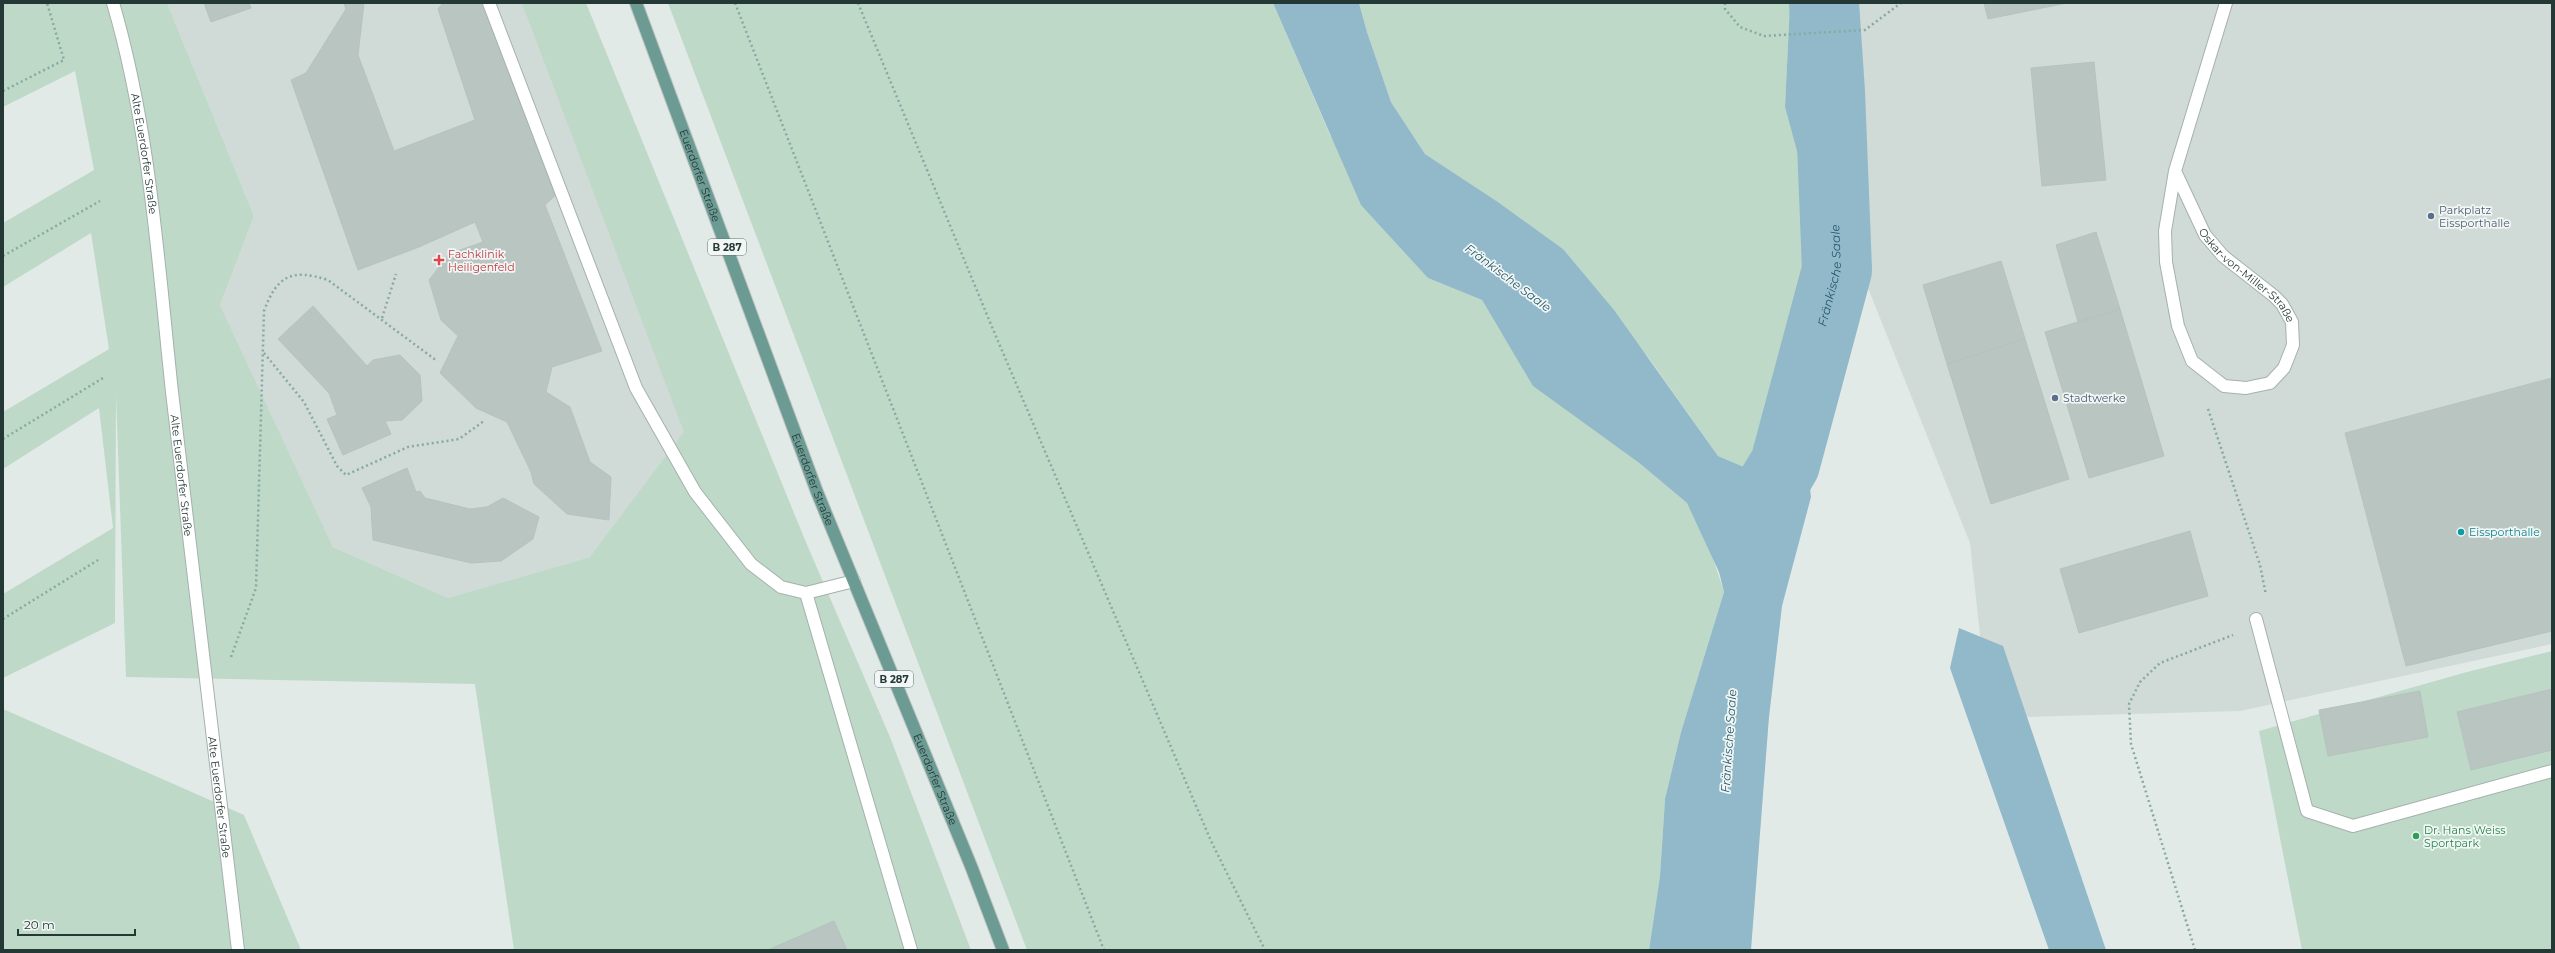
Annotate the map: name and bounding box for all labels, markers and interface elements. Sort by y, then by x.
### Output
street label: Alte Euerdorfer Straße [128,92,160,215]
street label: Euerdorfer Straße [676,127,724,224]
place label: Parkplatz Eissporthalle [2439,203,2510,230]
marker: Parkplatz Eissporthalle [2426,211,2436,221]
water label: Fränkische Saale [1814,224,1844,328]
street label: Oskar-von-Miller-Straße [2196,226,2298,325]
road number: B 287 [708,239,746,255]
water label: Fränkische Saale [1462,240,1554,315]
place label: Fachklinik Heiligenfeld [448,247,515,274]
marker: Fachklinik Heiligenfeld [433,254,445,266]
place label: Stadtwerke [2063,391,2126,405]
marker: Stadtwerke [2050,393,2060,403]
street label: Alte Euerdorfer Straße [168,414,195,537]
street label: Euerdorfer Straße [789,431,837,528]
place label: Eissporthalle [2469,525,2540,539]
marker: Eissporthalle [2456,527,2466,537]
road number: B 287 [875,671,913,687]
water label: Fränkische Saale [1717,689,1740,793]
street label: Euerdorfer Straße [910,731,960,827]
street label: Alte Euerdorfer Straße [205,736,234,859]
place label: Dr. Hans Weiss Sportpark [2424,823,2506,850]
marker: Dr. Hans Weiss Sportpark [2411,831,2421,841]
scale bar [18,911,135,937]
text: 20 m [24,917,55,932]

